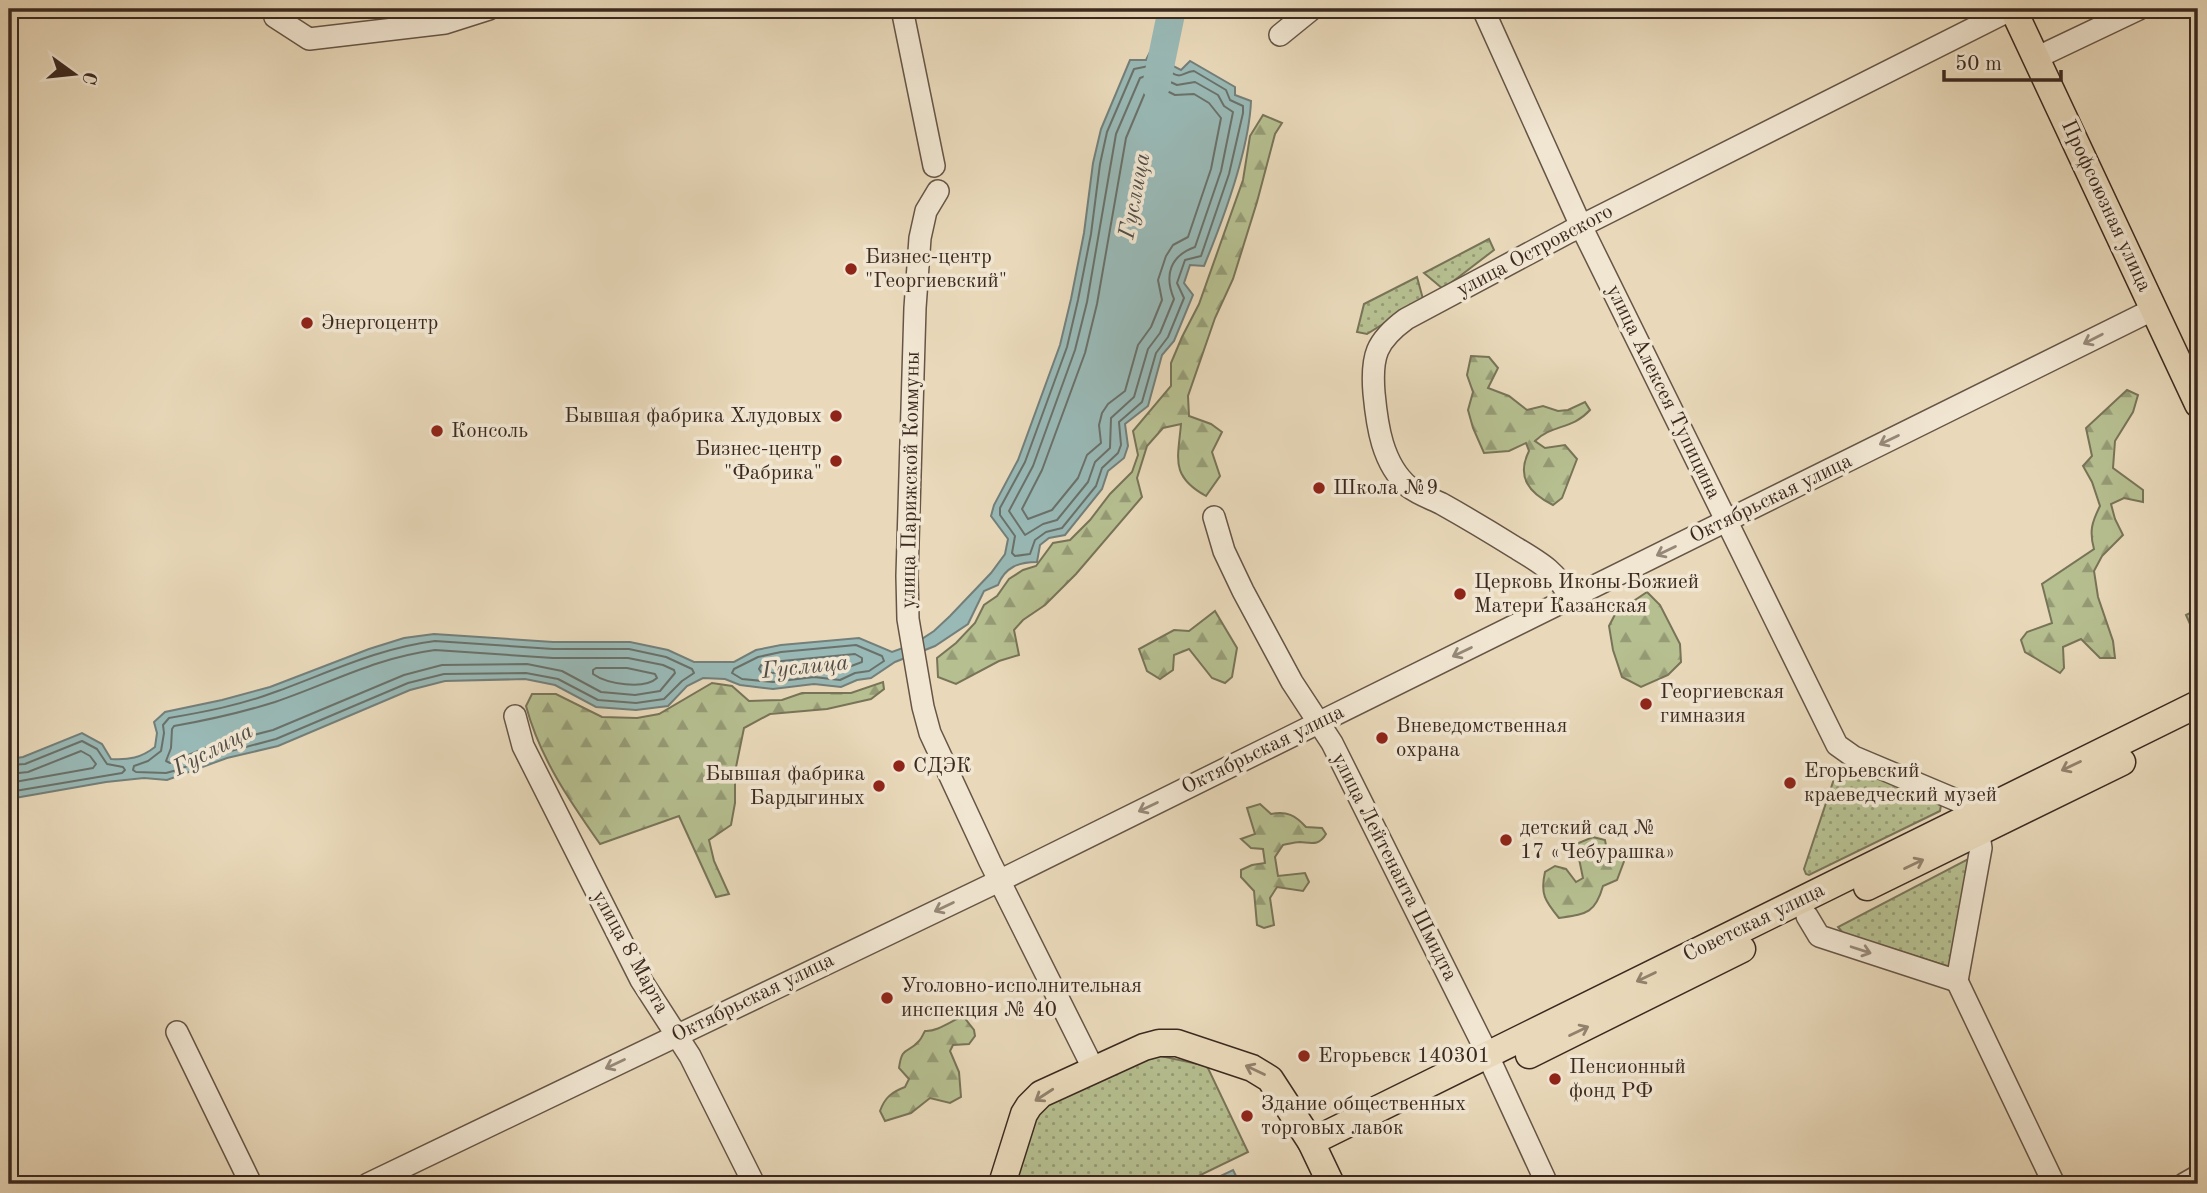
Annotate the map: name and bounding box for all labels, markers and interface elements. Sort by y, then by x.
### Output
north arrow [38,38,108,108]
scale bar [1944,38,2062,82]
text: 50 m [1955,54,2002,75]
text: С [77,69,99,86]
street label: Профсоюзная улица [2057,117,2155,295]
water label: Гуслица [1115,151,1156,242]
street label: улица Островского [1454,201,1616,301]
place label: Бизнес-центр "Георгиевский" [865,247,1007,292]
marker: Бизнес-центр "Георгиевский" [843,261,859,277]
street label: улица Алексея Тупицина [1602,281,1724,503]
place label: Энергоцентр [321,313,438,334]
marker: Энергоцентр [299,315,315,331]
one-way arrow [2083,333,2104,347]
street label: улица Парижской Коммуны [898,351,924,609]
place label: Бывшая фабрика Хлудовых [564,406,822,427]
marker: Бывшая фабрика Хлудовых [828,408,844,424]
place label: Консоль [451,421,528,442]
marker: Консоль [429,423,445,439]
one-way arrow [1879,434,1900,448]
place label: Бизнес-центр "Фабрика" [695,439,822,484]
street label: Октябрьская улица [1687,451,1855,547]
marker: Бизнес-центр "Фабрика" [828,453,844,469]
place label: Школа №9 [1333,478,1439,499]
marker: Школа №9 [1311,480,1327,496]
one-way arrow [1656,545,1677,559]
place label: Церковь Иконы Божией Матери Казанская [1474,572,1699,617]
marker: Церковь Иконы Божией Матери Казанская [1452,586,1468,602]
one-way arrow [1452,645,1473,659]
water label: Гуслица [759,651,850,684]
place label: Георгиевская гимназия [1660,682,1784,727]
marker: Георгиевская гимназия [1638,696,1654,712]
street label: Октябрьская улица [1179,702,1347,798]
place label: Вневедомственная охрана [1396,716,1567,761]
water label: Гуслица [168,719,257,782]
marker: Вневедомственная охрана [1374,730,1390,746]
street label: улица Лейтенанта Шмидта [1327,749,1461,985]
place label: СДЭК [913,756,971,777]
marker: СДЭК [891,758,907,774]
one-way arrow [2061,760,2082,774]
place label: Егорьевский краеведческий музей [1804,761,1997,806]
place label: Бывшая фабрика Бардыгиных [705,764,865,809]
marker: Егорьевский краеведческий музей [1782,775,1798,791]
marker: Бывшая фабрика Бардыгиных [871,778,887,794]
one-way arrow [1138,801,1159,814]
place label: детский сад № 17 «Чебурашка» [1520,818,1675,863]
marker: детский сад № 17 «Чебурашка» [1498,832,1514,848]
one-way arrow [1903,857,1924,871]
street label: Советская улица [1680,880,1828,966]
street label: улица 8 Марта [588,887,672,1017]
one-way arrow [934,901,955,914]
one-way arrow [1850,945,1872,957]
street label: Октябрьская улица [669,950,837,1046]
one-way arrow [1636,970,1657,984]
place label: Уголовно-исполнительная инспекция № 40 [901,976,1142,1021]
marker: Уголовно-исполнительная инспекция № 40 [879,990,895,1006]
one-way arrow [1568,1024,1589,1037]
place label: Егорьевск 140301 [1318,1046,1490,1067]
marker: Егорьевск 140301 [1296,1048,1312,1064]
place label: Пенсионный фонд РФ [1569,1057,1686,1102]
one-way arrow [605,1058,626,1072]
one-way arrow [1244,1063,1265,1076]
marker: Пенсионный фонд РФ [1547,1071,1563,1087]
one-way arrow [1034,1088,1054,1102]
place label: Здание общественных торговых лавок [1261,1094,1466,1139]
marker: Здание общественных торговых лавок [1239,1108,1255,1124]

